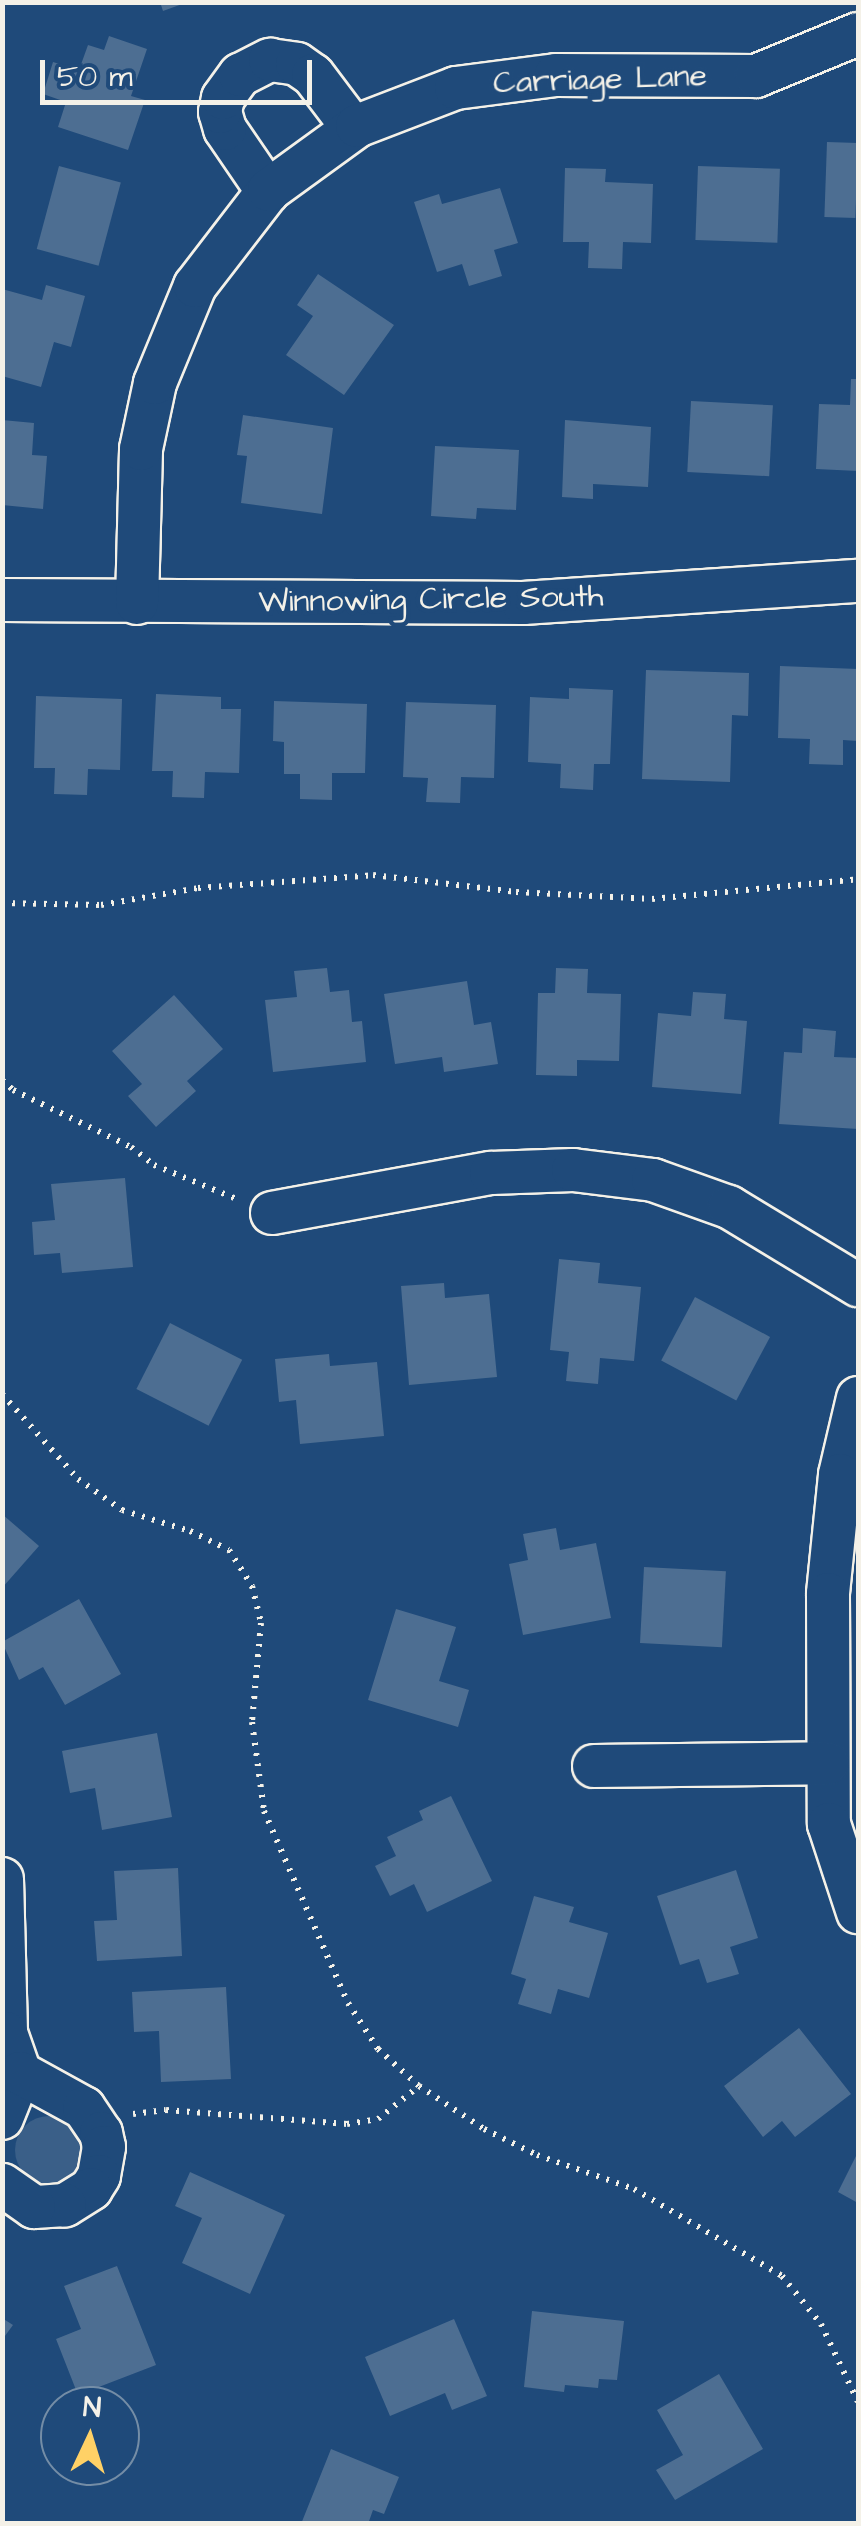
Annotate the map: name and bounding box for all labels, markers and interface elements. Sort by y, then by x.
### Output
scale bar [45,40,318,102]
text: 50 m [57,56,133,98]
street label: Carriage Lane [493,57,707,103]
street label: Winnowing Circle South [258,578,604,622]
north arrow [40,2386,140,2486]
text: N [82,2388,102,2428]

